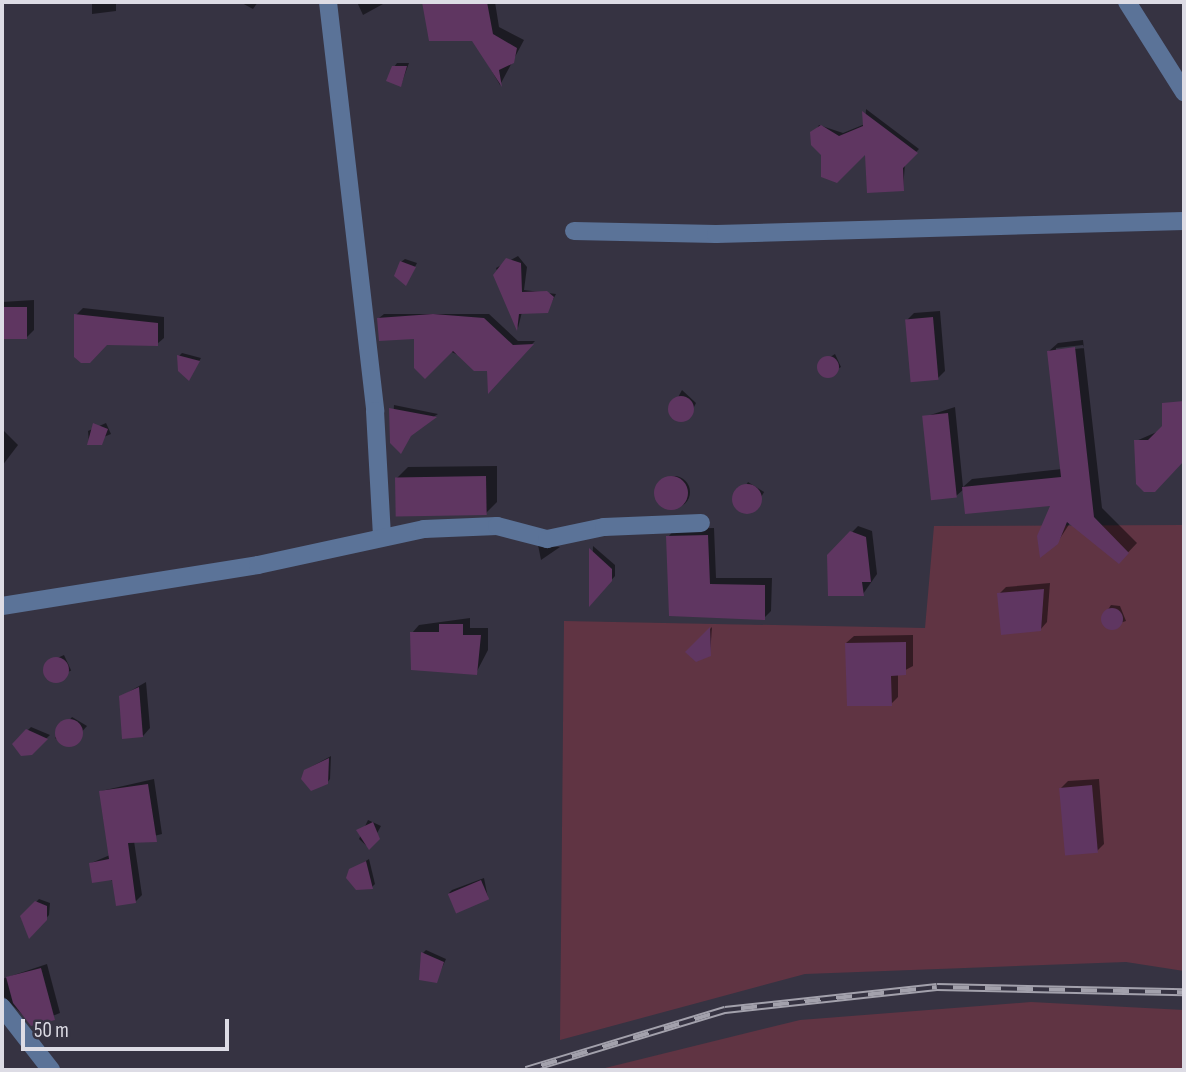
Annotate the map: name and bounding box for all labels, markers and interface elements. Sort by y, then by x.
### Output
scale bar [24,1006,233,1050]
text: 50 m [34,1018,69,1043]

